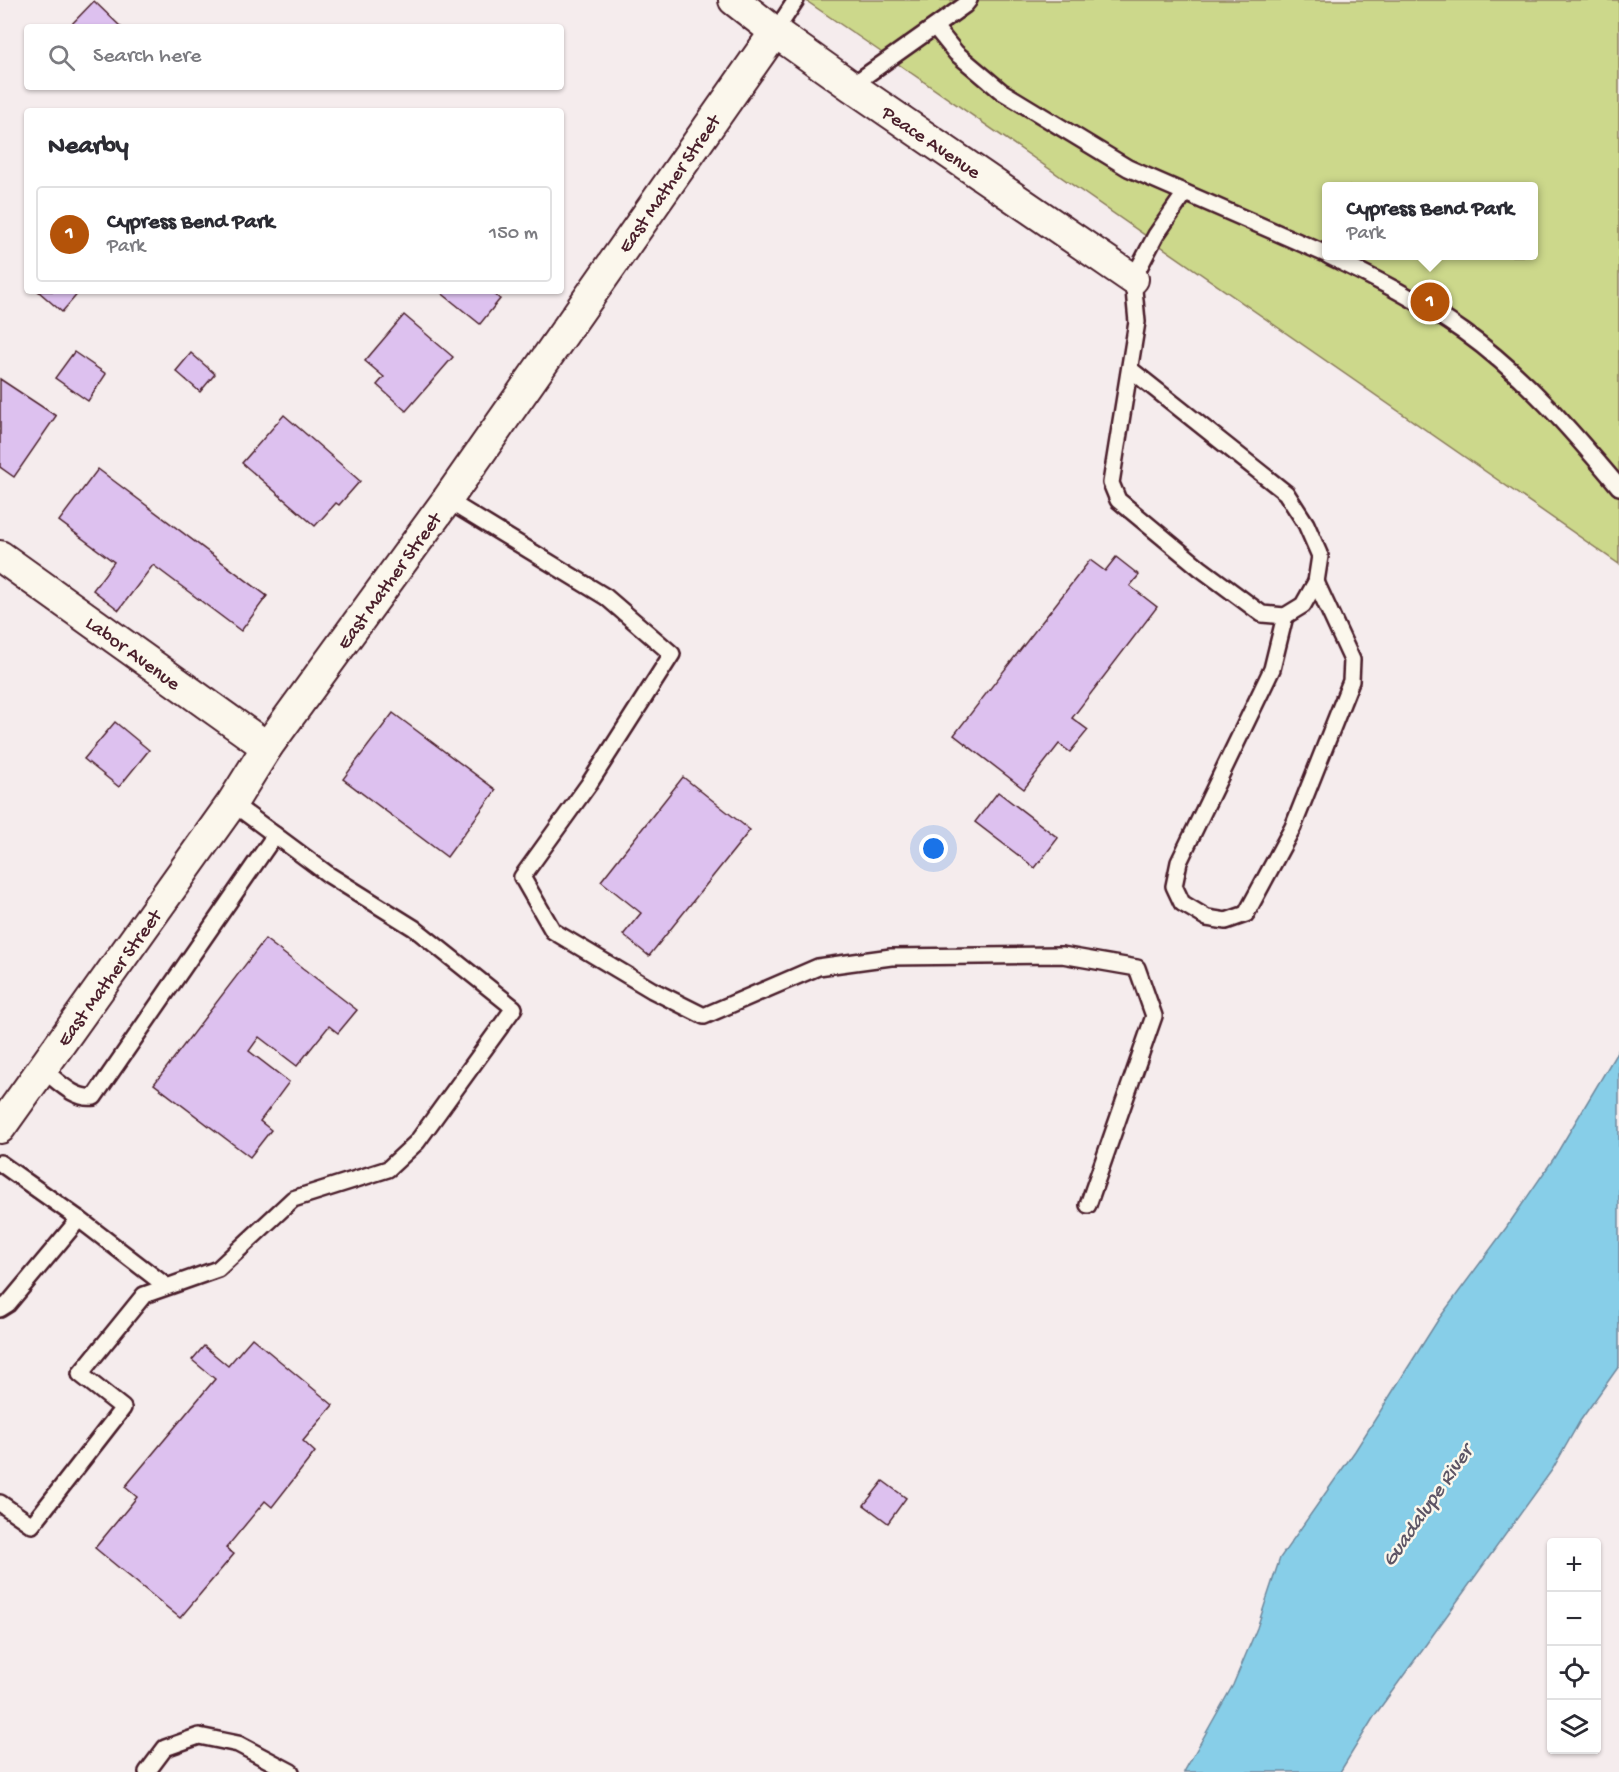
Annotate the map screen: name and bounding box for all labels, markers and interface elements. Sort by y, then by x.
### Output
search box [24,24,564,90]
icon: search [45,41,78,74]
text: Search here [93,44,201,70]
street label: Peace Avenue [875,102,984,186]
street label: East Mather Street [615,110,728,258]
text: Nearby [48,132,129,163]
popup [1322,182,1538,260]
text: Cypress Bend Park [1346,197,1514,223]
text: Cypress Bend Park [107,210,274,236]
text: 1 [65,223,74,246]
text: 150 m [489,223,538,246]
text: Park [1346,223,1385,246]
text: Park [107,236,145,259]
pin: 1 [1410,280,1450,324]
street label: East Mather Street [334,508,449,655]
street label: Labor Avenue [80,613,184,697]
your location [919,834,948,863]
street label: East Mather Street [54,905,169,1052]
water label: Guadalupe River [1378,1438,1483,1573]
map controls [1547,1538,1601,1754]
button: + [1547,1538,1601,1592]
button: − [1547,1592,1601,1646]
button: locate [1547,1646,1601,1700]
button: layers [1547,1700,1601,1754]

